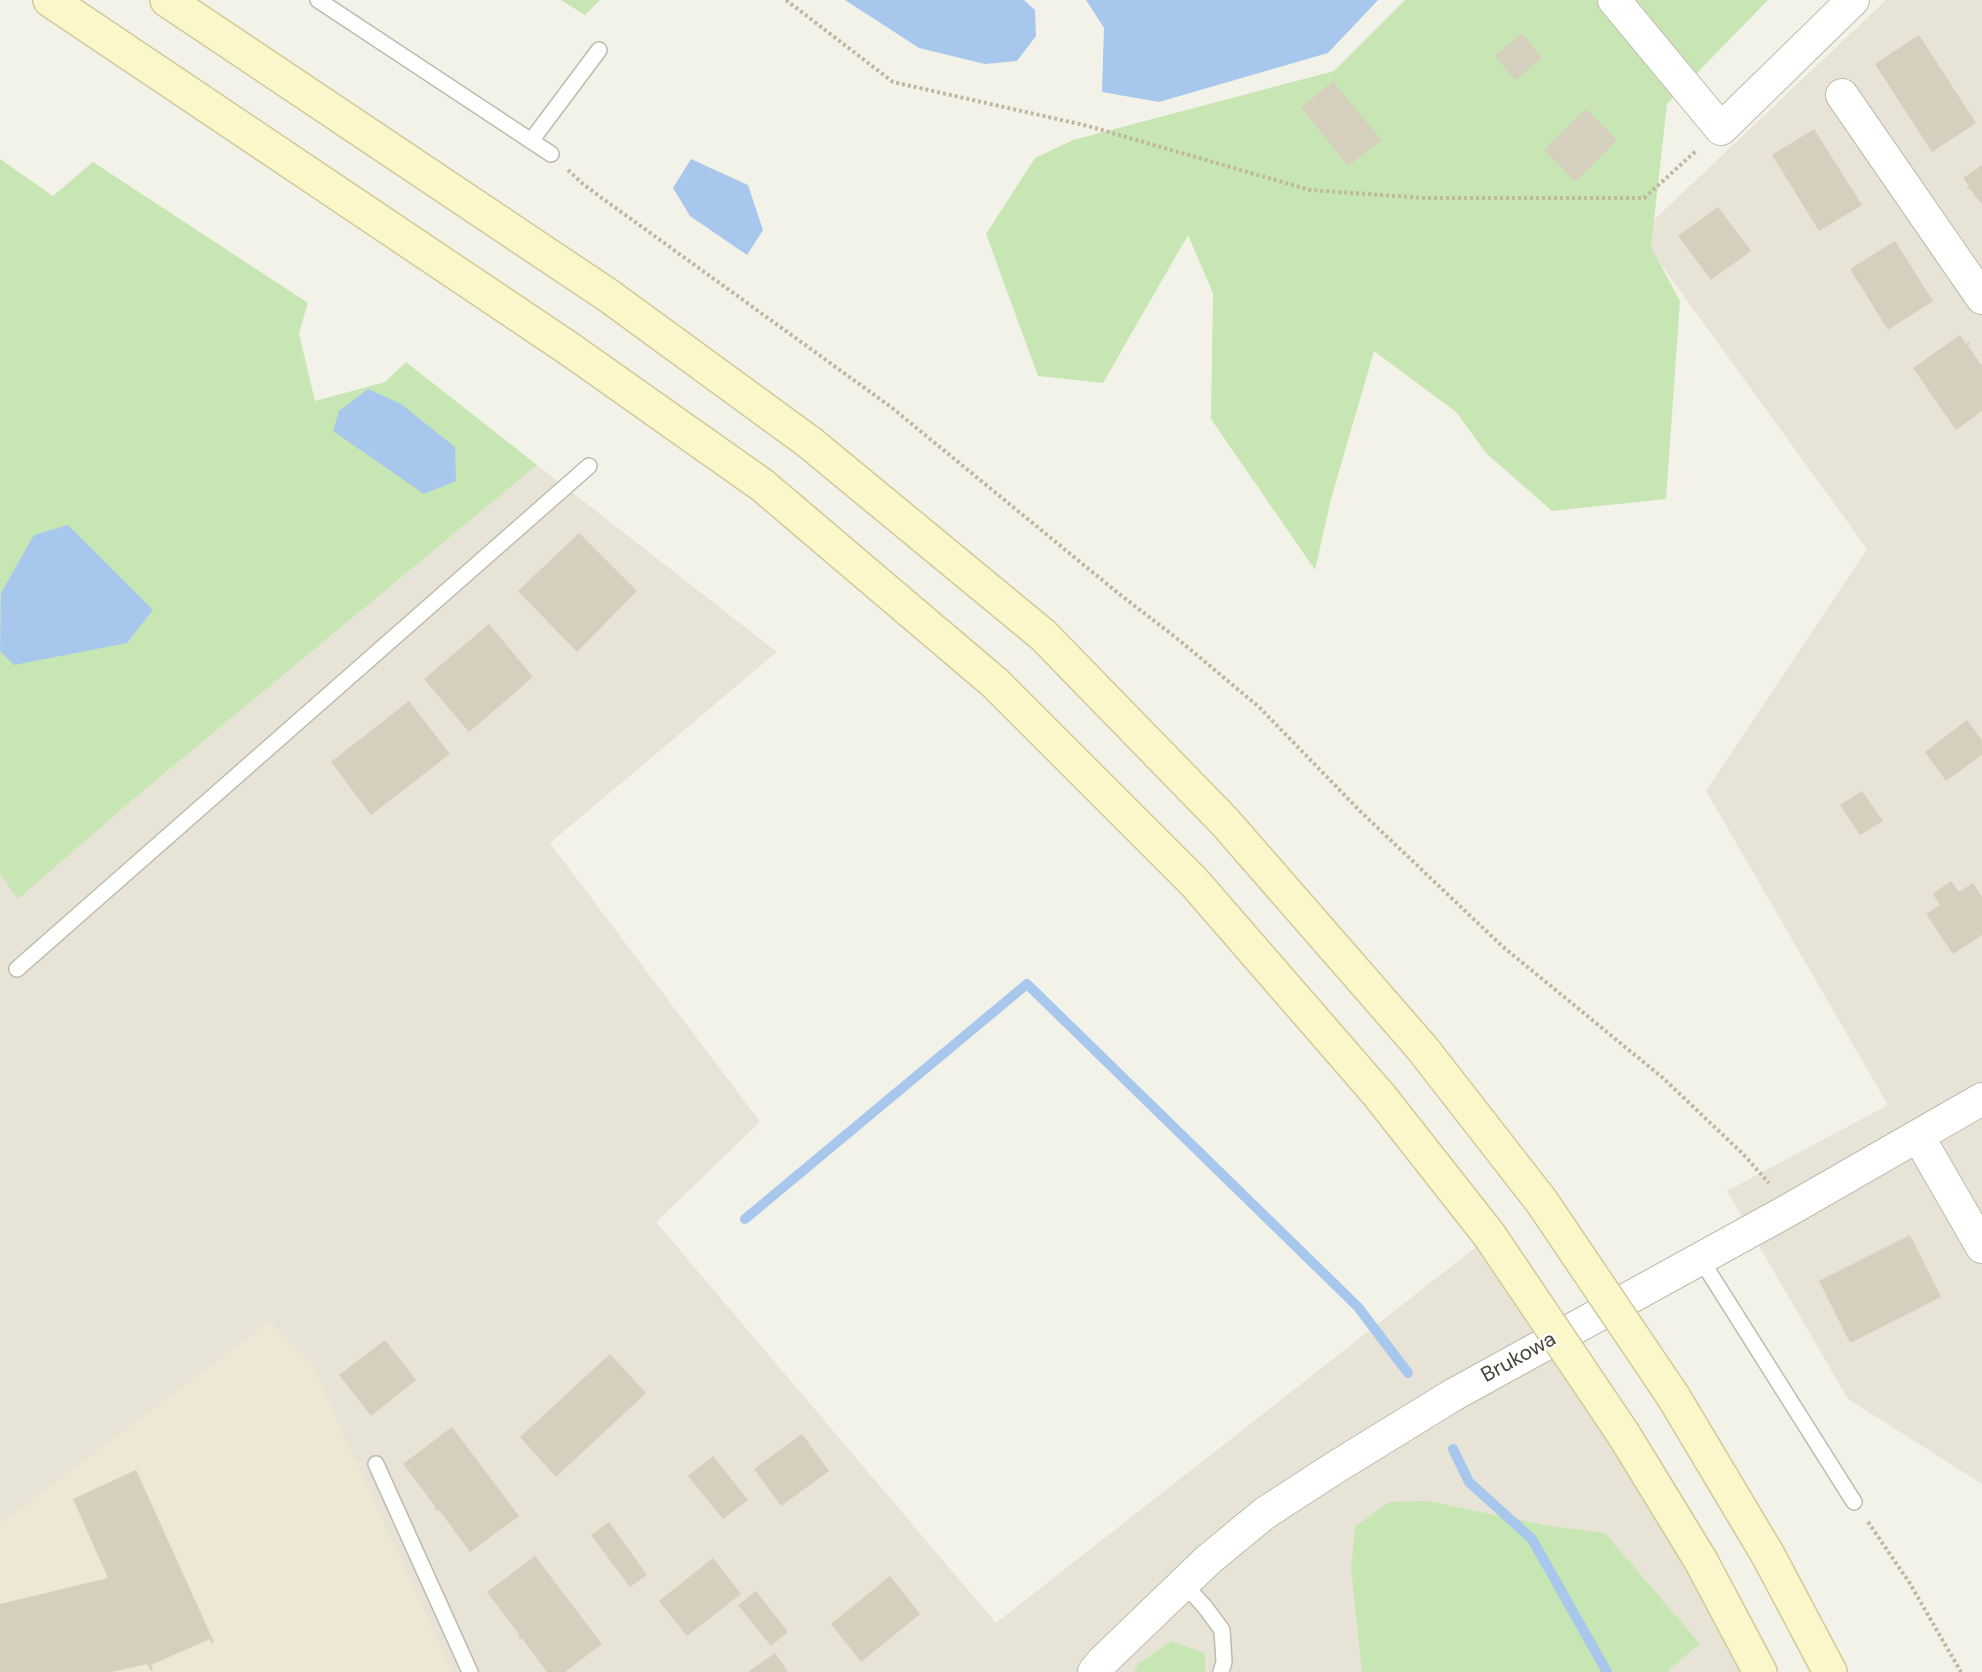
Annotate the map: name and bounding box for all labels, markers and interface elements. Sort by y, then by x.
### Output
street label: Brukowa [1477,1327,1561,1389]

